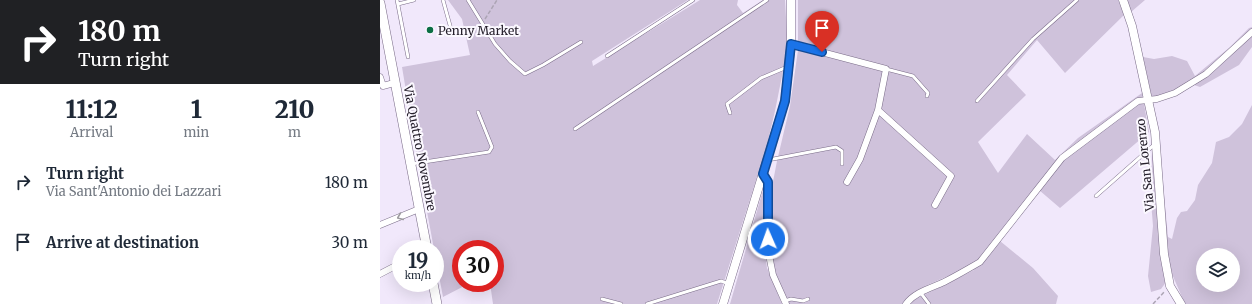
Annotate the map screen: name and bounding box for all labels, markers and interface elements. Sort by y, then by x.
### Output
pin [805,11,839,52]
text: 180 m [78,13,161,49]
icon: right [12,16,64,68]
icon: arrive [811,17,833,39]
place label: Penny Market [438,23,519,38]
marker: Penny Market [425,25,435,35]
text: Turn right [78,48,169,71]
street label: Via Quattro Novembre [400,83,440,212]
text: 11:12 [66,94,118,125]
text: 1 [191,94,202,125]
text: 210 [275,94,314,125]
street label: Via San Lorenzo [1133,118,1157,213]
text: Arrival [70,124,113,141]
text: min [183,124,209,141]
text: m [288,124,301,141]
text: Turn right [46,164,124,183]
icon: right [12,171,34,193]
text: 180 m [325,173,368,192]
text: Via Sant'Antonio dei Lazzari [46,183,222,200]
one-way arrow [396,212,404,220]
position arrow [747,218,789,260]
icon: arrive [12,231,34,253]
text: Arrive at destination [46,233,199,252]
text: 30 m [331,233,368,252]
speed limit sign: 30 [452,240,504,292]
text: 19 [408,248,428,273]
map controls [1196,248,1240,292]
button: layers [1196,248,1240,292]
text: km/h [405,269,431,282]

